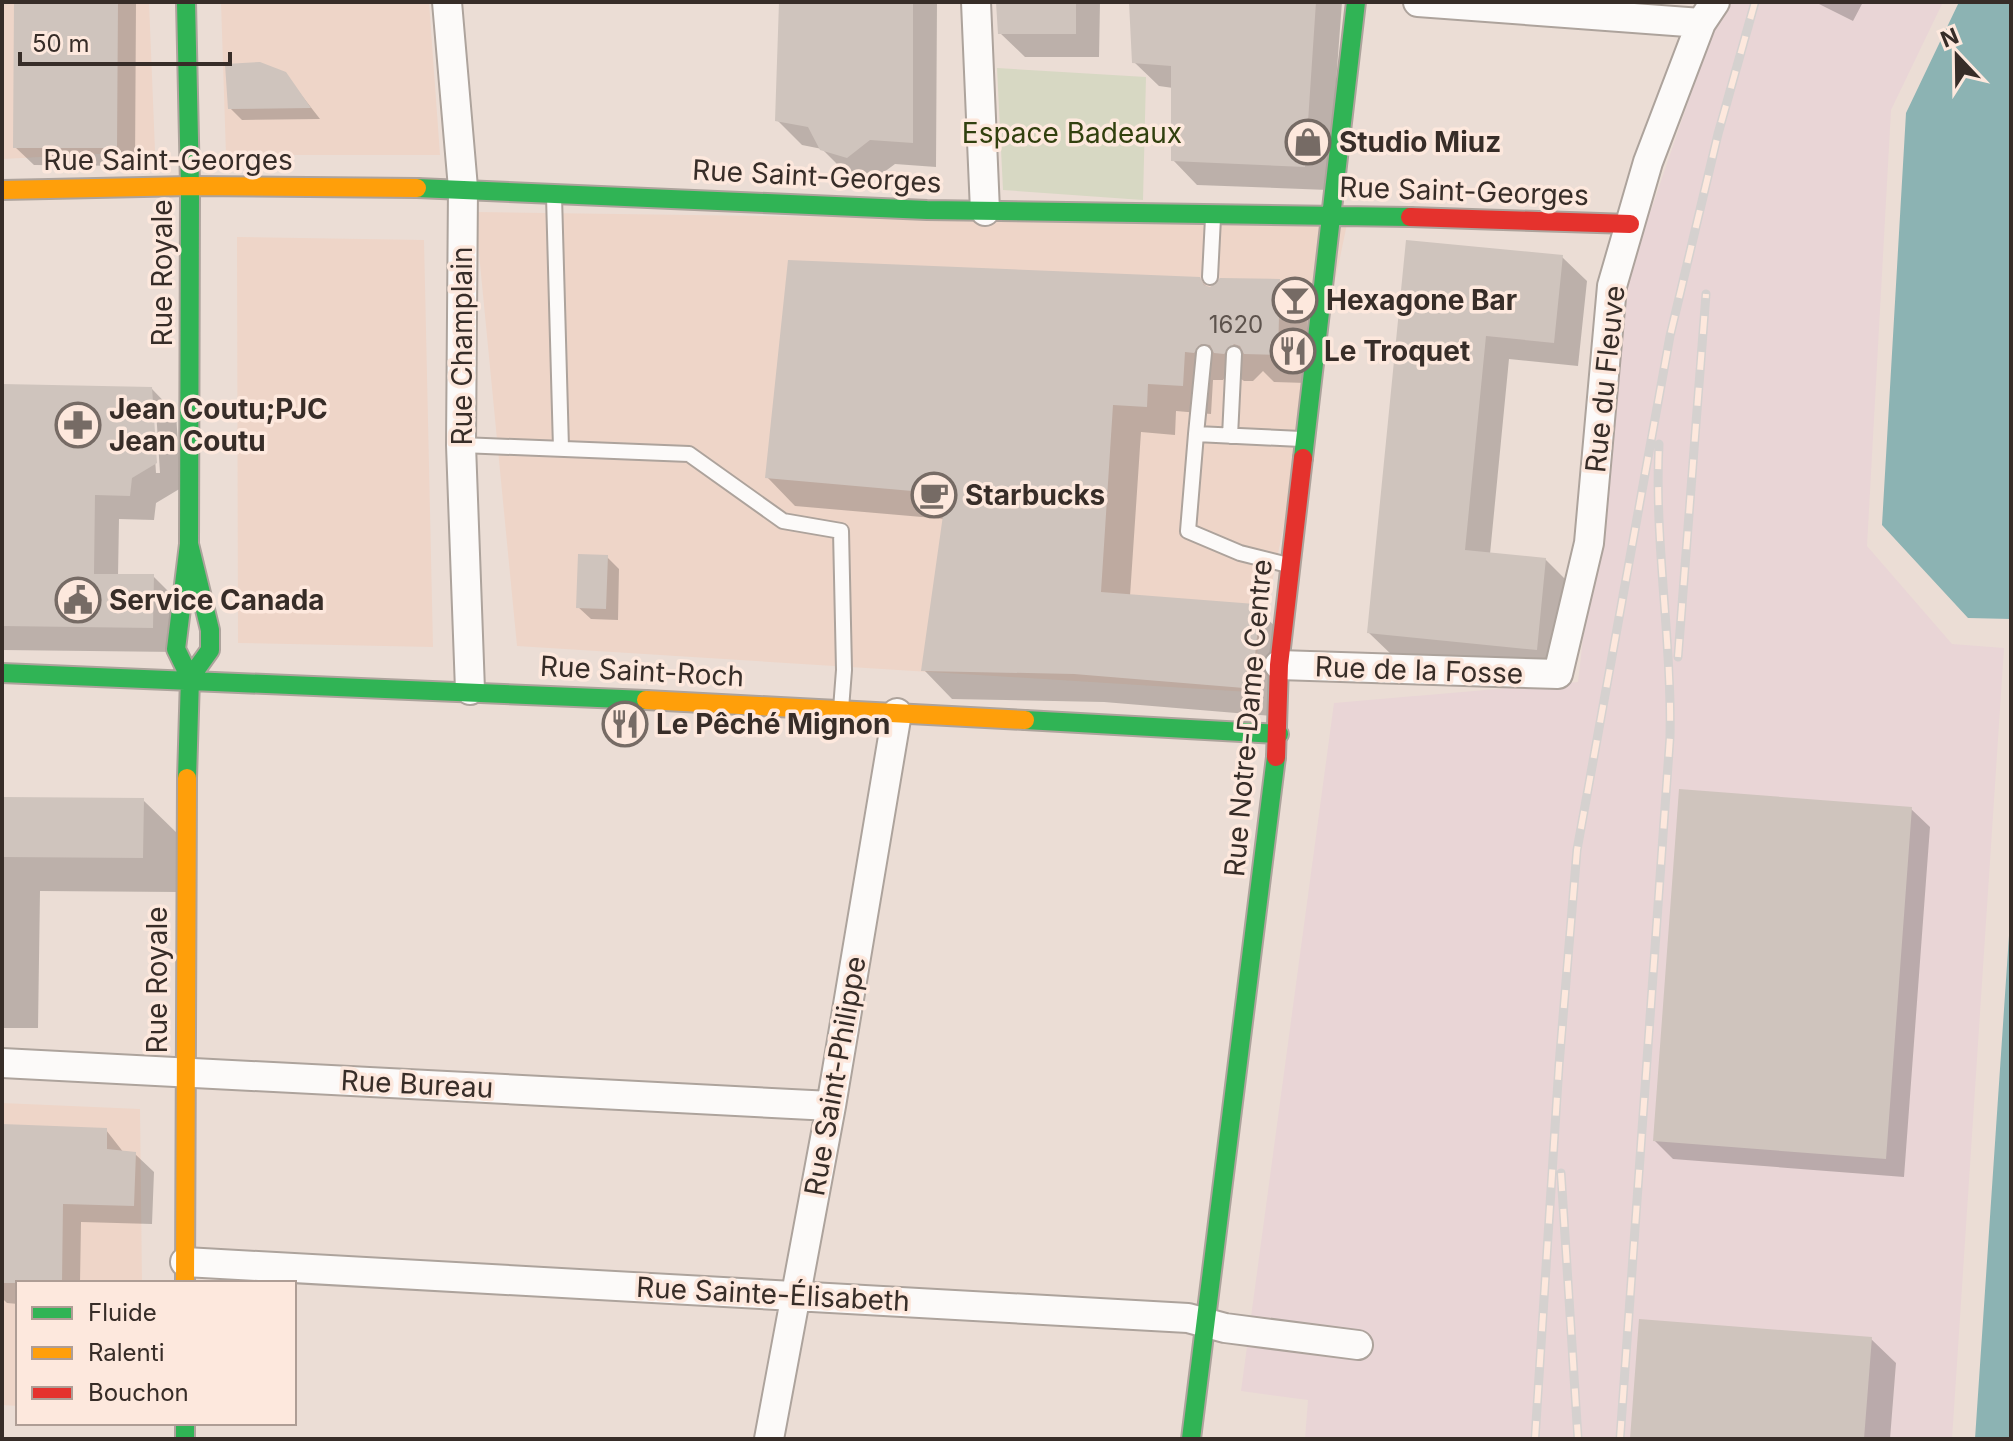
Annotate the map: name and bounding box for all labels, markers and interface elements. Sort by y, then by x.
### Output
scale bar [20,16,230,66]
north arrow [1917,16,1997,96]
text: N [1937,22,1962,53]
text: 50 m [32,29,90,58]
park label: Espace Badeaux [962,116,1182,150]
shop icon: Studio Miuz [1284,118,1332,166]
place label: Studio Miuz [1339,125,1501,159]
street label: Rue Saint-Georges [43,143,293,177]
street label: Rue Saint-Georges [691,152,943,200]
street label: Rue Saint-Georges [1339,170,1589,212]
street label: Rue Royale [145,199,179,347]
street label: Rue Champlain [445,246,479,446]
bar icon: Hexagone Bar [1271,276,1319,324]
place label: Hexagone Bar [1326,283,1517,317]
street label: Rue du Fleuve [1578,284,1632,474]
house number: 1620 [1209,310,1263,339]
restaurant icon: Le Troquet [1269,327,1317,375]
place label: Le Troquet [1324,334,1470,368]
place label: Jean Coutu;PJC Jean Coutu [109,392,328,458]
pharmacy icon: Jean Coutu;PJC Jean Coutu [54,401,102,449]
cafe icon: Starbucks [910,471,958,519]
place label: Starbucks [965,478,1105,512]
street label: Rue Notre-Dame Centre [1217,558,1279,878]
public building icon: Service Canada [54,576,102,624]
place label: Service Canada [109,583,325,617]
street label: Rue Saint-Roch [539,649,745,693]
street label: Rue de la Fosse [1314,649,1524,691]
restaurant icon: Le Pêché Mignon [601,700,649,748]
place label: Le Pêché Mignon [656,707,890,741]
street label: Rue Royale [140,906,174,1054]
street label: Rue Saint-Philippe [797,954,873,1198]
street label: Rue Bureau [340,1063,494,1105]
street label: Rue Sainte-Élisabeth [635,1269,911,1318]
legend [16,1281,296,1425]
text: Fluide [88,1298,157,1327]
text: Ralenti [88,1338,164,1367]
text: Bouchon [88,1378,189,1407]

